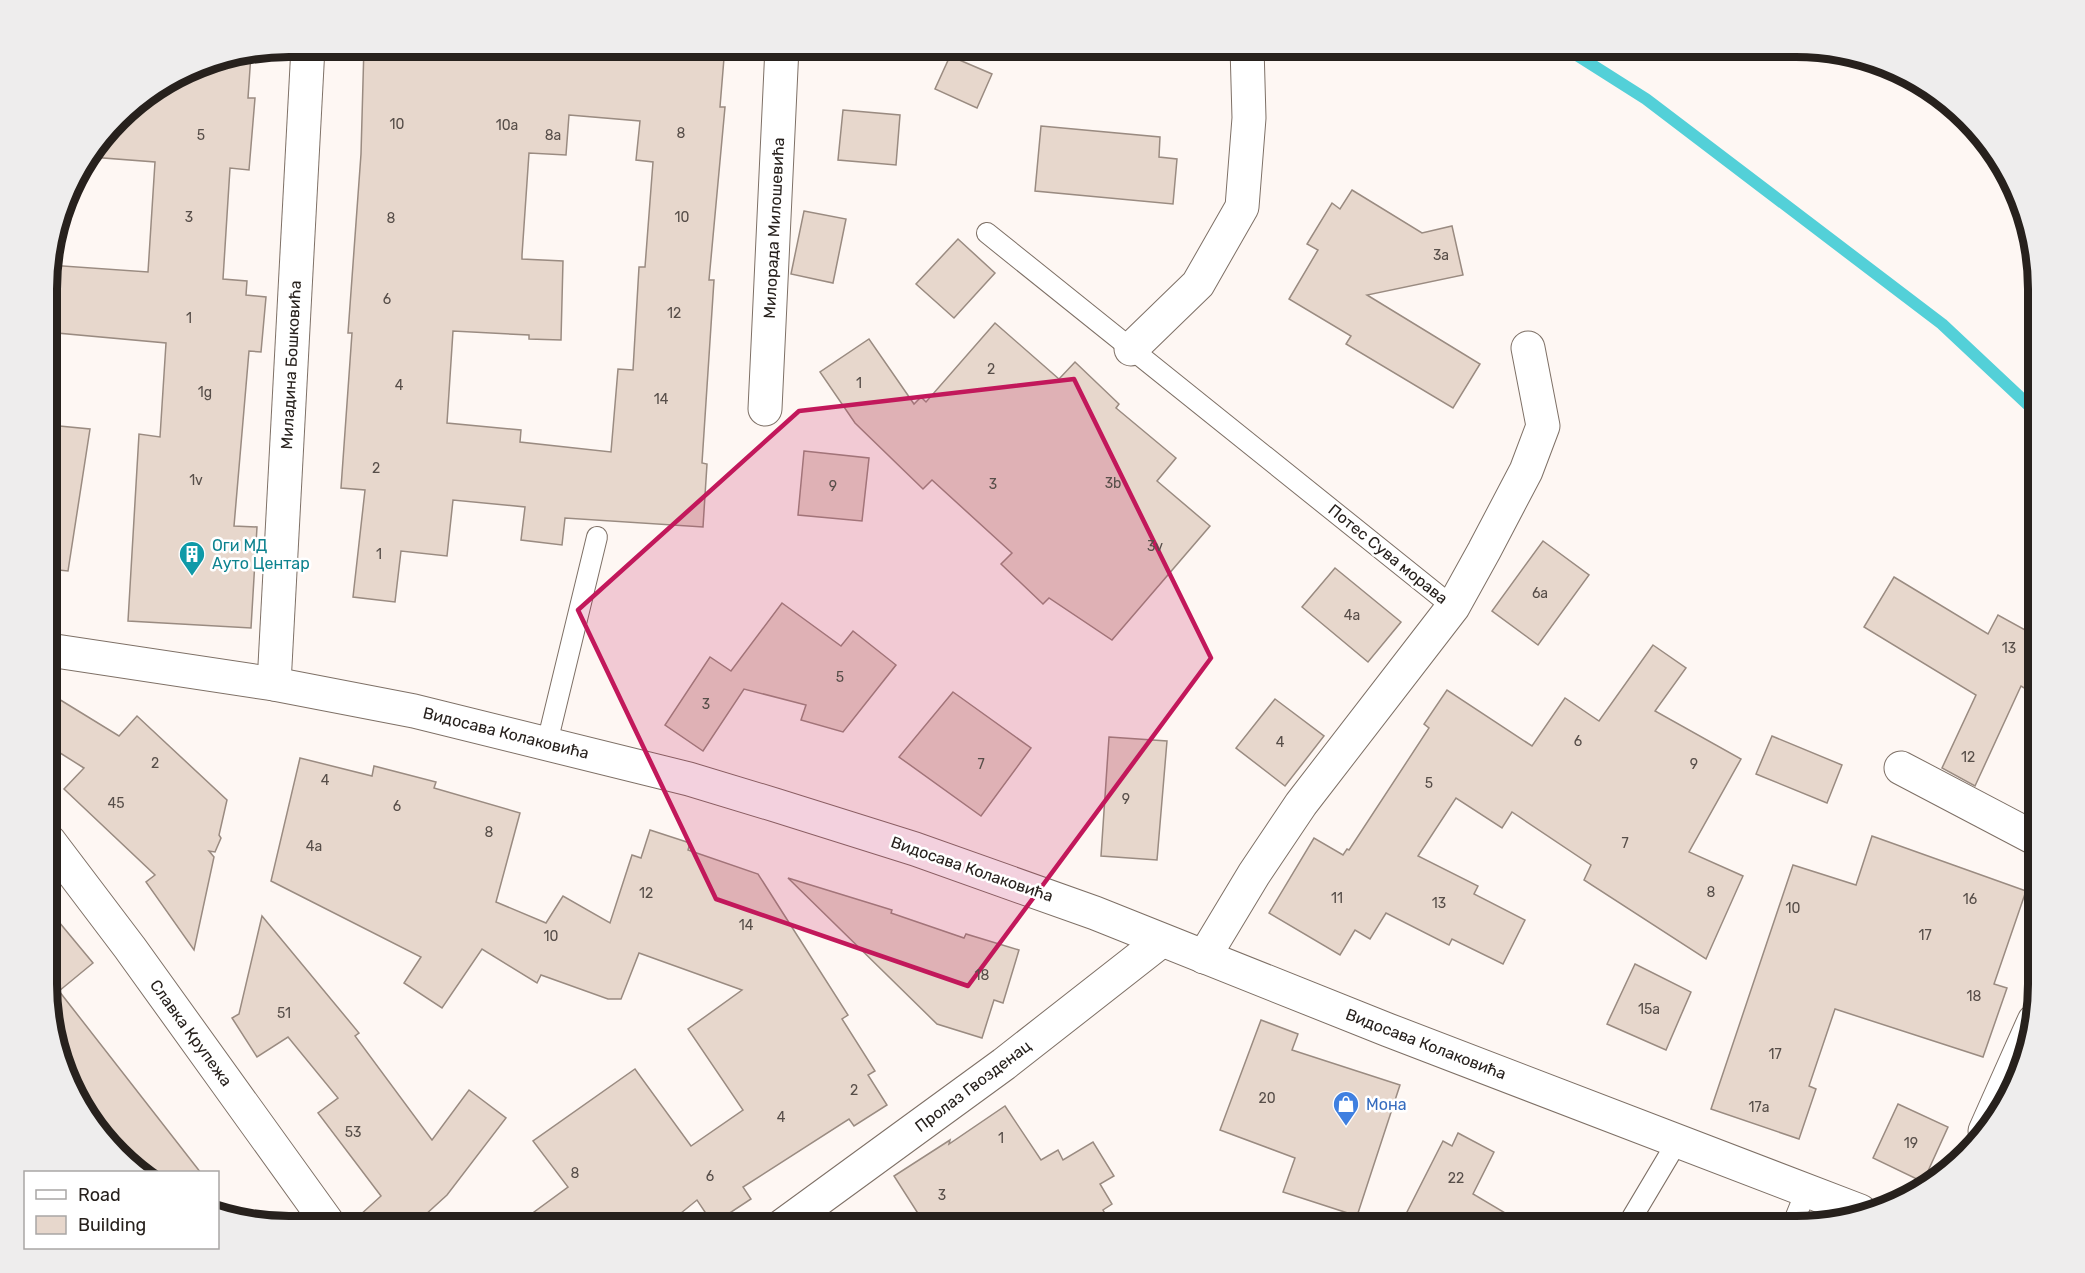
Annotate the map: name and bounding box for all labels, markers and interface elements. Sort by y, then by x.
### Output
house number: 10 [390,116,405,133]
house number: 10a [496,117,518,134]
house number: 8 [677,125,686,142]
house number: 5 [197,127,205,144]
house number: 8a [545,127,561,144]
street label: Милорада Милошевића [760,137,788,319]
house number: 3 [185,209,193,226]
house number: 10 [675,209,690,226]
house number: 8 [387,210,396,227]
house number: 3a [1433,247,1449,264]
street label: Миладина Бошковића [277,280,305,450]
house number: 6 [383,291,391,308]
house number: 12 [667,305,681,322]
house number: 1 [186,310,192,327]
house number: 2 [987,361,995,378]
house number: 1 [856,375,862,392]
house number: 4 [395,377,404,394]
house number: 1g [198,384,212,401]
house number: 14 [654,391,669,408]
house number: 2 [372,460,380,477]
house number: 1v [189,472,203,489]
house number: 3b [1105,475,1121,492]
house number: 3 [989,476,997,493]
house number: 9 [829,478,837,495]
street label: Потес Сува морава [1325,500,1451,608]
place label: Оги МД Ауто Центар [212,536,310,573]
house number: 3v [1147,538,1163,555]
building icon: Оги МД Ауто Центар [177,539,207,577]
house number: 1 [376,546,382,563]
house number: 6a [1532,585,1548,602]
house number: 4a [1344,607,1360,624]
house number: 13 [2002,640,2016,657]
house number: 5 [836,669,844,686]
house number: 3 [702,696,710,713]
street label: Видосава Колаковића [421,703,591,763]
house number: 6 [1574,733,1582,750]
house number: 4 [1276,734,1285,751]
house number: 12 [1961,749,1975,766]
house number: 2 [151,755,159,772]
house number: 7 [977,756,985,773]
house number: 9 [1690,756,1698,773]
house number: 4 [321,772,330,789]
house number: 5 [1425,775,1433,792]
house number: 9 [1122,791,1130,808]
house number: 45 [107,795,125,812]
house number: 6 [393,798,401,815]
house number: 8 [485,824,494,841]
street label: Видосава Колаковића [888,832,1056,906]
house number: 7 [1621,835,1629,852]
house number: 4a [306,838,322,855]
house number: 8 [1707,884,1716,901]
house number: 12 [639,885,653,902]
house number: 11 [1331,890,1343,907]
house number: 16 [1963,891,1977,908]
house number: 13 [1432,895,1446,912]
house number: 10 [1786,900,1801,917]
house number: 14 [739,917,754,934]
house number: 17 [1918,927,1932,944]
house number: 10 [544,928,559,945]
house number: 18 [975,967,990,984]
street label: Славка Крупежа [146,976,236,1090]
house number: 18 [1967,988,1982,1005]
house number: 15a [1638,1001,1660,1018]
house number: 51 [277,1005,291,1022]
street label: Видосава Колаковића [1343,1005,1509,1083]
street label: Пролаз Гвозденац [911,1036,1035,1136]
house number: 17 [1768,1046,1782,1063]
house number: 2 [850,1082,858,1099]
shop icon: Мона [1331,1089,1361,1127]
house number: 20 [1258,1090,1276,1107]
place label: Мона [1366,1095,1406,1114]
house number: 17a [1749,1099,1769,1116]
house number: 4 [777,1109,786,1126]
house number: 53 [345,1124,361,1141]
house number: 1 [998,1130,1004,1147]
house number: 19 [1904,1135,1918,1152]
house number: 8 [571,1165,580,1182]
house number: 6 [706,1168,714,1185]
house number: 22 [1448,1170,1464,1187]
legend [24,1171,219,1249]
text: Road [78,1184,121,1206]
house number: 3 [938,1187,946,1204]
text: Building [78,1214,146,1236]

